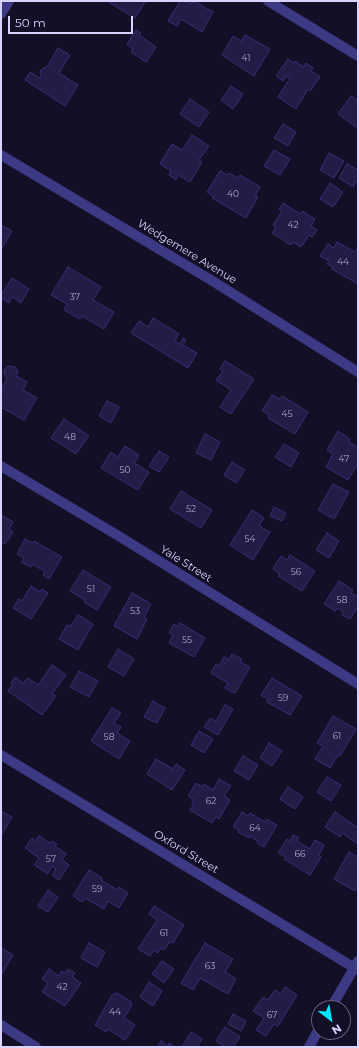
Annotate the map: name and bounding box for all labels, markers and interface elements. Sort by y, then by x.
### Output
scale bar [10,8,135,34]
text: 50 m [15,15,46,30]
house number: 41 [242,53,250,63]
house number: 40 [227,189,239,199]
street label: Wedgemere Avenue [135,217,239,287]
house number: 42 [287,220,299,230]
house number: 44 [337,257,349,267]
house number: 37 [70,292,80,302]
house number: 45 [281,409,293,419]
house number: 48 [64,432,76,442]
house number: 47 [339,454,349,464]
house number: 50 [119,465,131,475]
house number: 52 [186,504,196,514]
house number: 54 [244,534,256,544]
street label: Yale Street [158,543,214,585]
house number: 56 [291,567,301,577]
house number: 51 [87,584,95,594]
house number: 58 [337,595,347,605]
house number: 53 [130,606,140,616]
house number: 55 [182,635,192,645]
house number: 59 [278,693,288,703]
house number: 61 [333,731,341,741]
house number: 58 [104,732,114,742]
house number: 62 [206,796,216,806]
house number: 64 [249,823,261,833]
street label: Oxford Street [151,827,221,877]
house number: 66 [295,849,305,859]
house number: 57 [46,854,56,864]
house number: 59 [92,884,102,894]
house number: 61 [160,928,168,938]
house number: 63 [205,961,215,971]
house number: 42 [56,982,68,992]
north arrow [311,1000,351,1040]
house number: 44 [109,1007,121,1017]
house number: 67 [267,1010,277,1020]
text: N [329,1021,344,1038]

